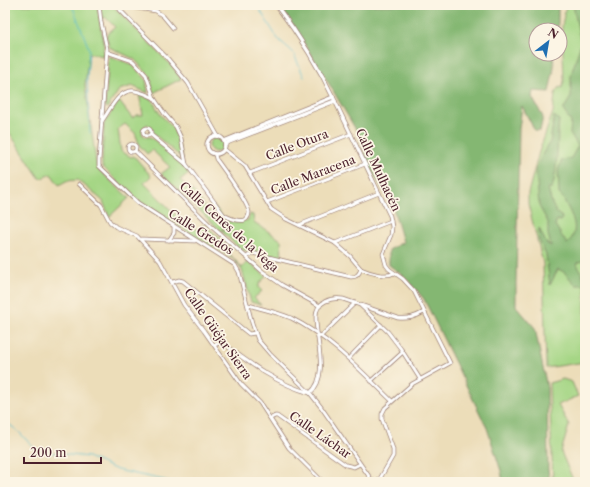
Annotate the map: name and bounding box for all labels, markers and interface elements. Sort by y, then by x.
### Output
north arrow [528,22,568,62]
text: N [545,25,561,42]
street label: Calle Otura [264,126,331,163]
street label: Calle Mulhacén [353,126,404,214]
street label: Calle Maracena [269,151,358,198]
street label: Calle Cenes de la Vega [177,178,282,275]
street label: Calle Gredos [166,206,237,257]
street label: Calle Güéjar Sierra [181,285,256,383]
street label: Calle Láchar [286,408,354,461]
scale bar [24,439,101,465]
text: 200 m [30,445,67,460]

